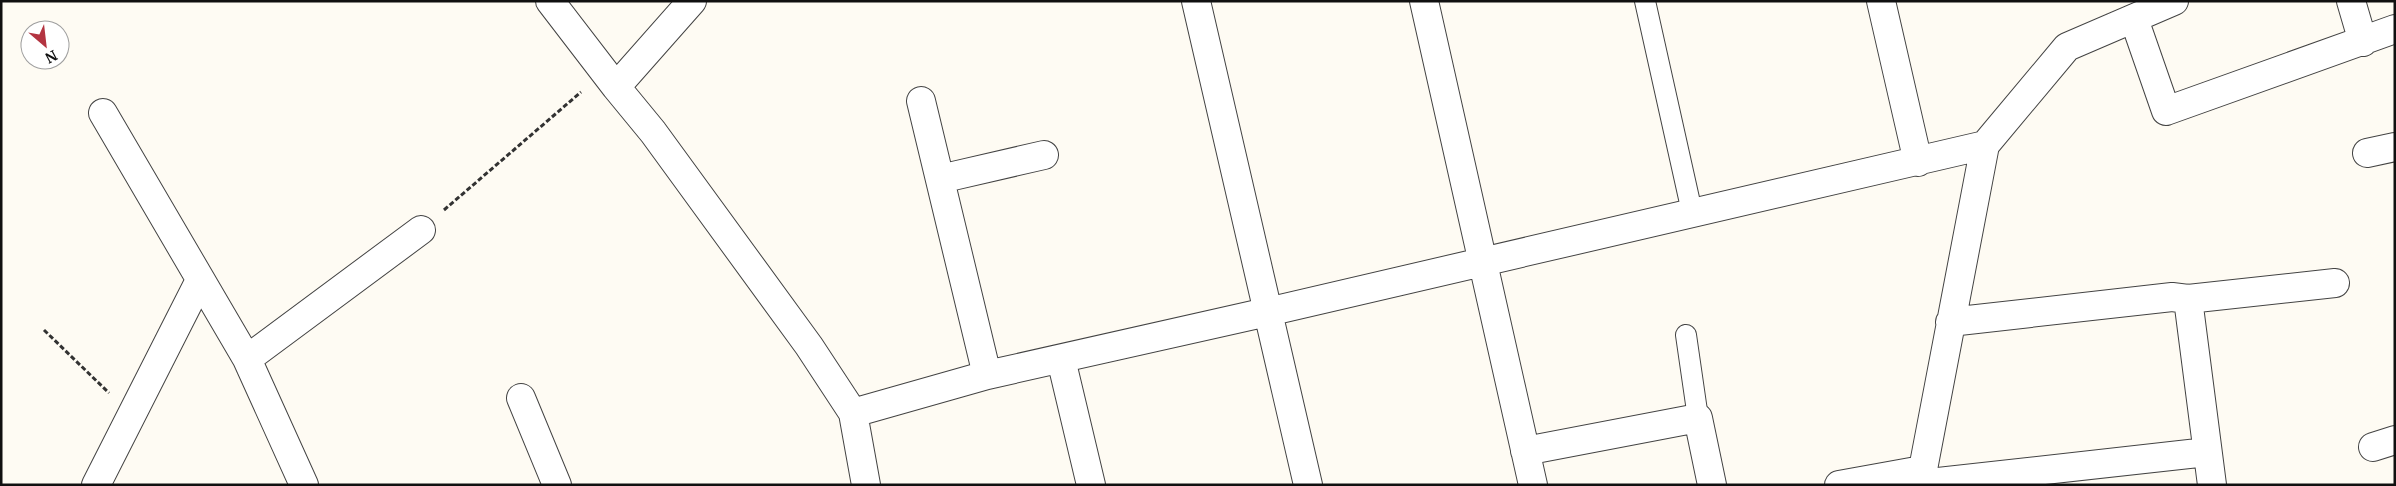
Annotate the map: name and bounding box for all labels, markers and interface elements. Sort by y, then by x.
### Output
north arrow [20,20,70,70]
text: N [42,46,60,67]

